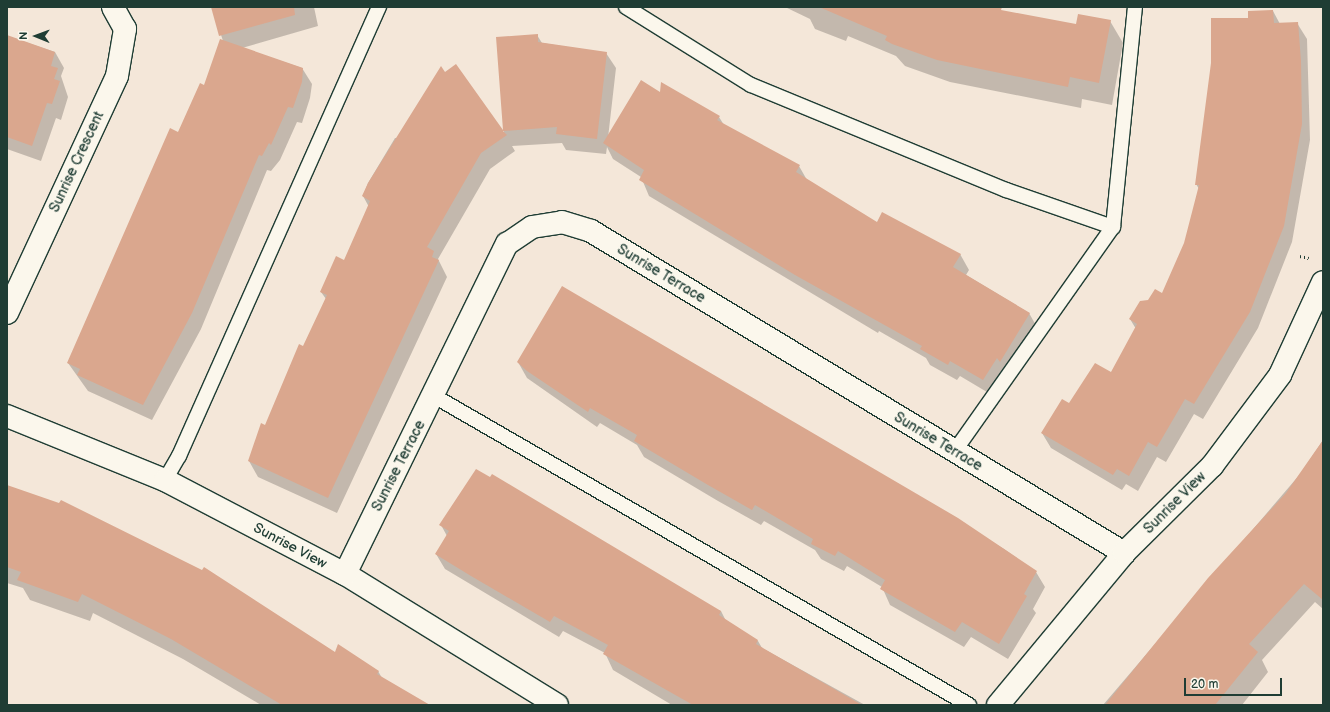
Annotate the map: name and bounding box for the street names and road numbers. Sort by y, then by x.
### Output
street label: Sunrise Crescent [46,109,108,215]
street label: Sunrise Terrace [614,241,708,307]
street label: Sunrise Terrace [891,409,985,475]
street label: Sunrise Terrace [369,418,429,514]
street label: Sunrise View [1140,468,1210,538]
street label: Sunrise View [250,520,330,572]

